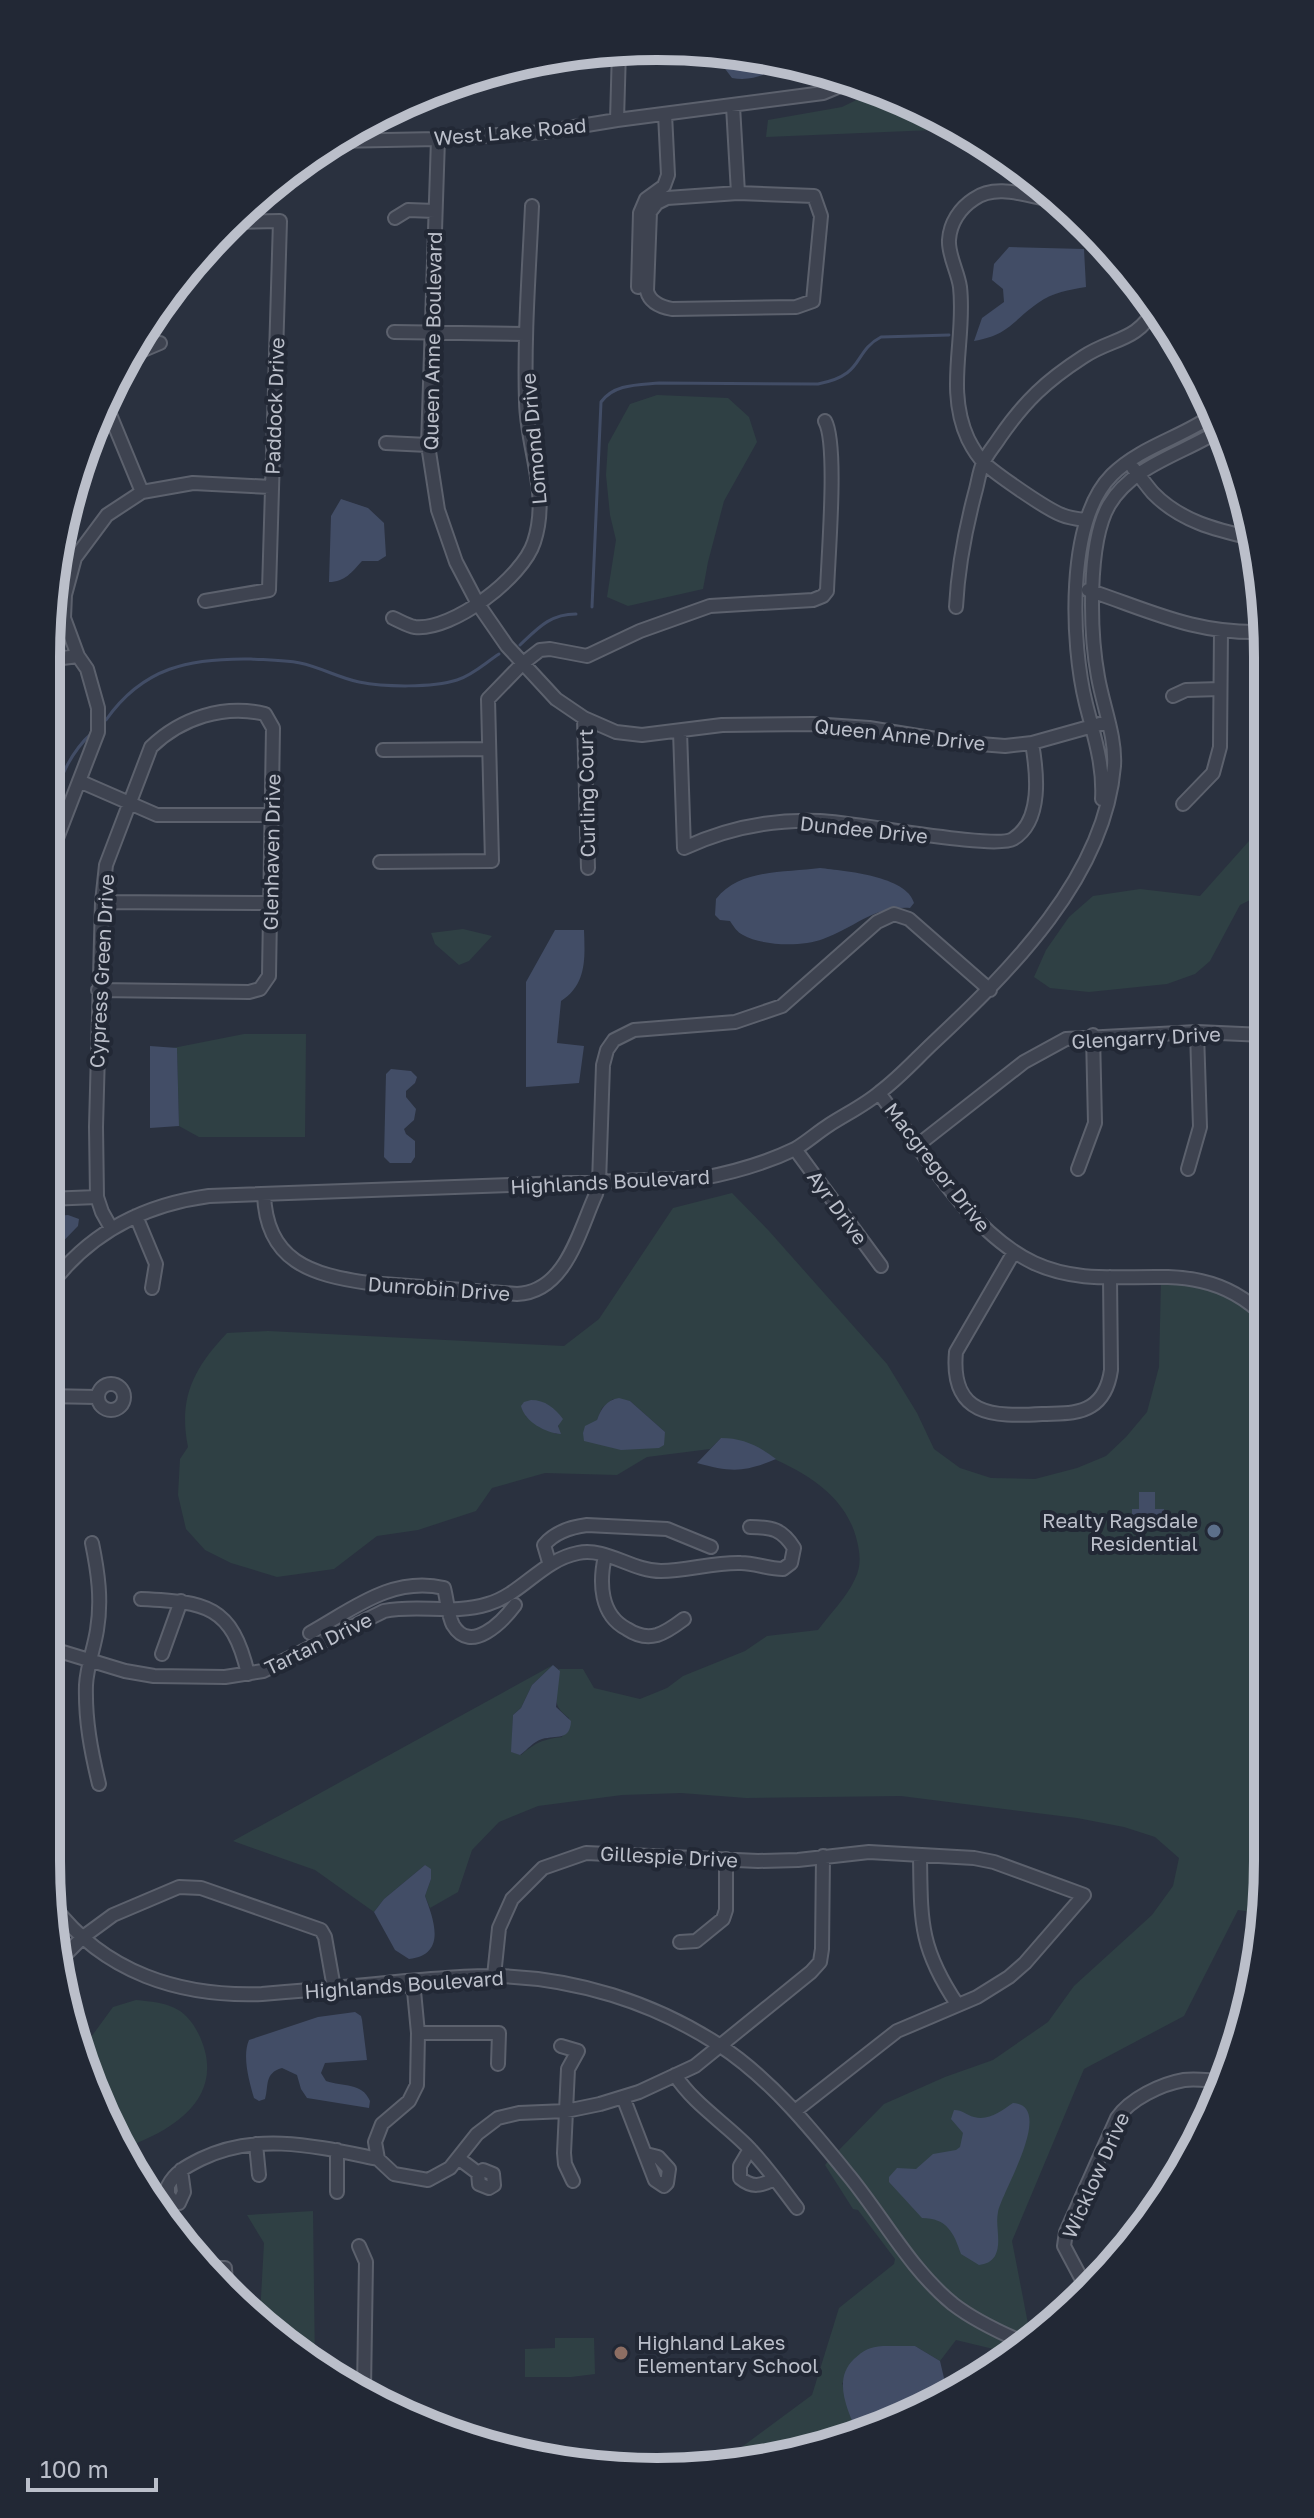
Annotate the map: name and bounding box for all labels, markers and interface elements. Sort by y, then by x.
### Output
street label: West Lake Road [433,112,587,150]
street label: Queen Anne Boulevard [418,231,446,451]
street label: Paddock Drive [260,337,288,475]
street label: Lomond Drive [515,372,551,506]
street label: Queen Anne Drive [813,713,987,755]
street label: Curling Court [573,728,599,858]
street label: Glenhaven Drive [258,773,284,931]
street label: Dundee Drive [799,810,929,848]
street label: Cypress Green Drive [84,873,118,1069]
street label: Glengarry Drive [1071,1021,1221,1053]
street label: Macgregor Drive [880,1098,996,1236]
street label: Highlands Boulevard [510,1164,710,1198]
street label: Ayr Drive [803,1165,873,1249]
street label: Dunrobin Drive [367,1271,511,1305]
place label: Realty Ragsdale Residential [1042,1508,1198,1555]
marker: Realty Ragsdale Residential [1205,1522,1223,1540]
street label: Tartan Drive [260,1607,376,1679]
street label: Gillespie Drive [599,1840,739,1872]
street label: Highlands Boulevard [304,1965,504,2003]
street label: Wicklow Drive [1056,2108,1134,2242]
place label: Highland Lakes Elementary School [637,2330,819,2377]
marker: Highland Lakes Elementary School [612,2344,630,2362]
scale bar [28,2442,156,2492]
text: 100 m [40,2454,109,2483]

